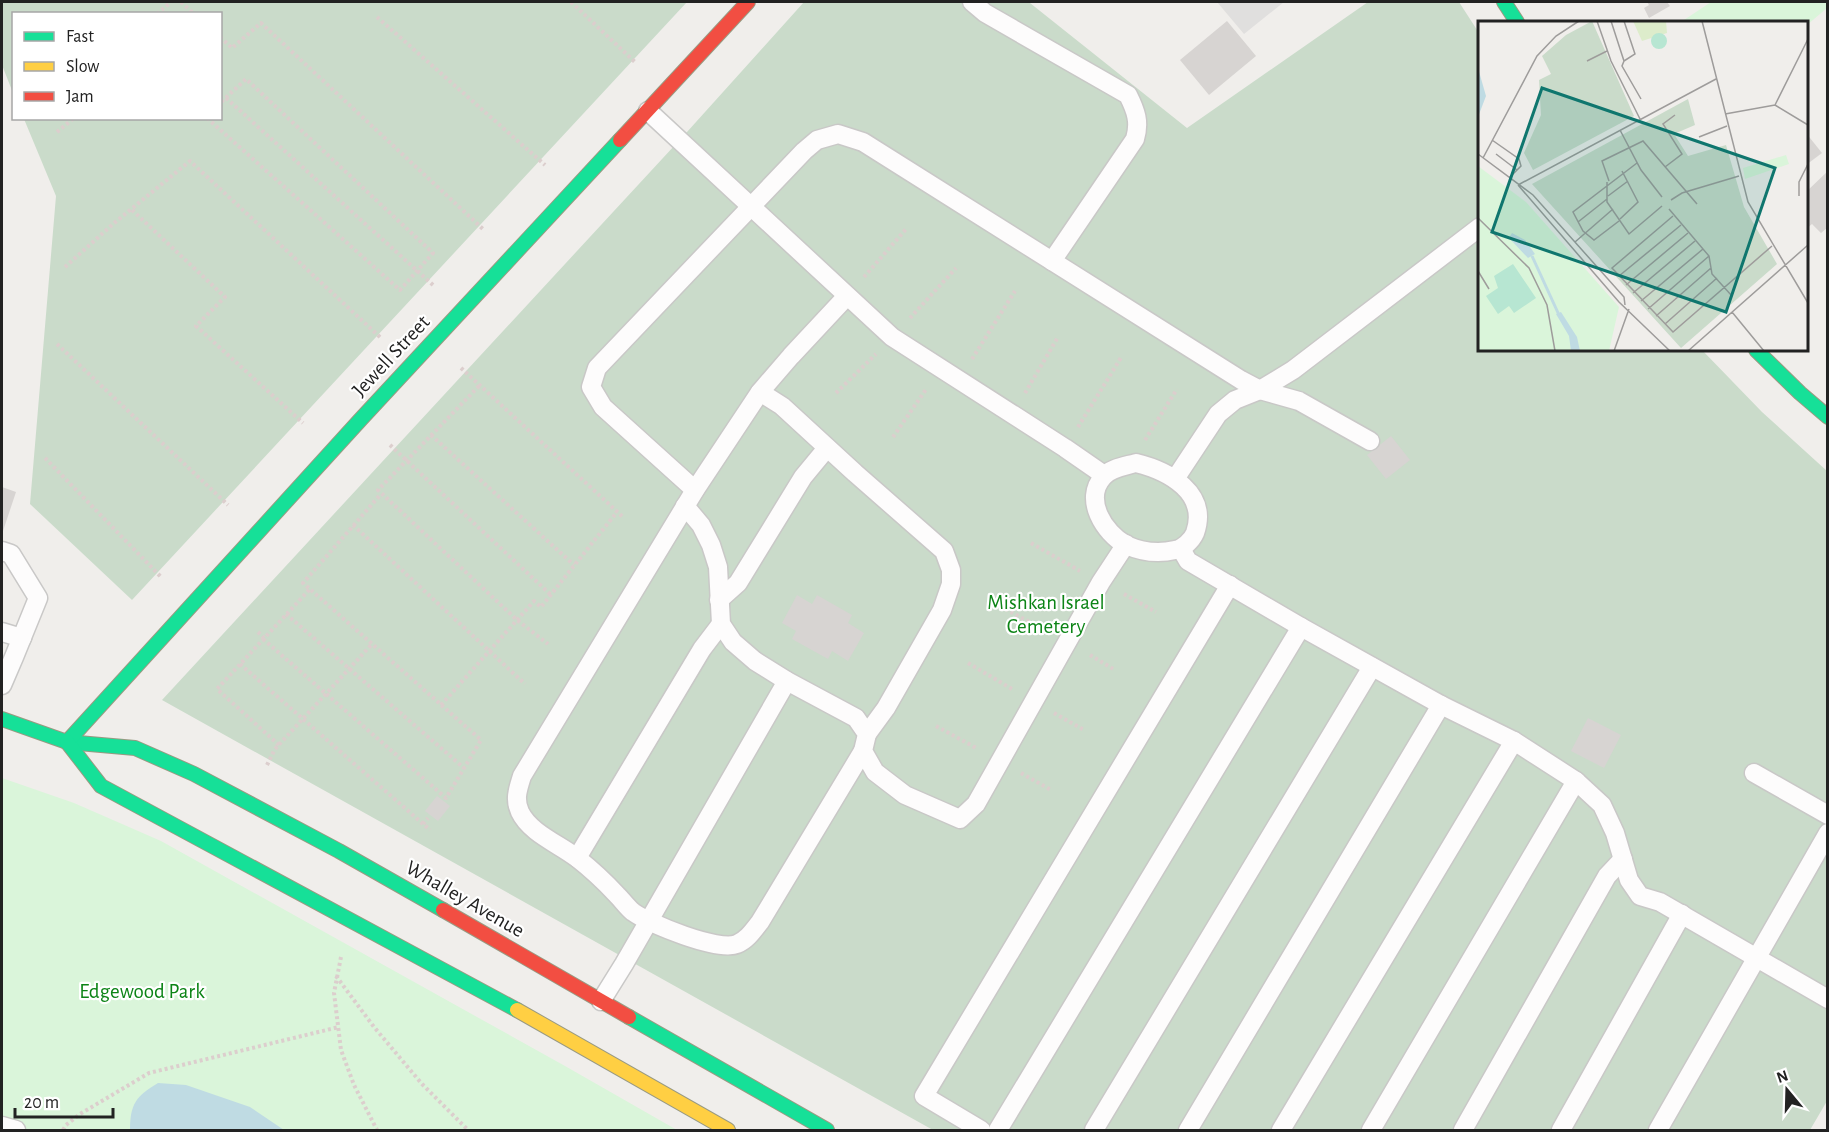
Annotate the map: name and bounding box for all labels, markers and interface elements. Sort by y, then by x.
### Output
legend [12,12,222,120]
inset map [1478,21,1808,351]
text: Fast [66,28,94,46]
text: Slow [66,58,99,76]
text: Jam [66,88,94,106]
street label: Jewell Street [348,311,434,401]
park label: Mishkan Israel Cemetery [987,592,1105,637]
street label: Whalley Avenue [402,857,528,941]
park label: Edgewood Park [79,981,205,1002]
north arrow [1757,1060,1817,1120]
text: N [1775,1067,1790,1086]
scale bar [15,1081,112,1119]
text: 20 m [24,1094,59,1112]

